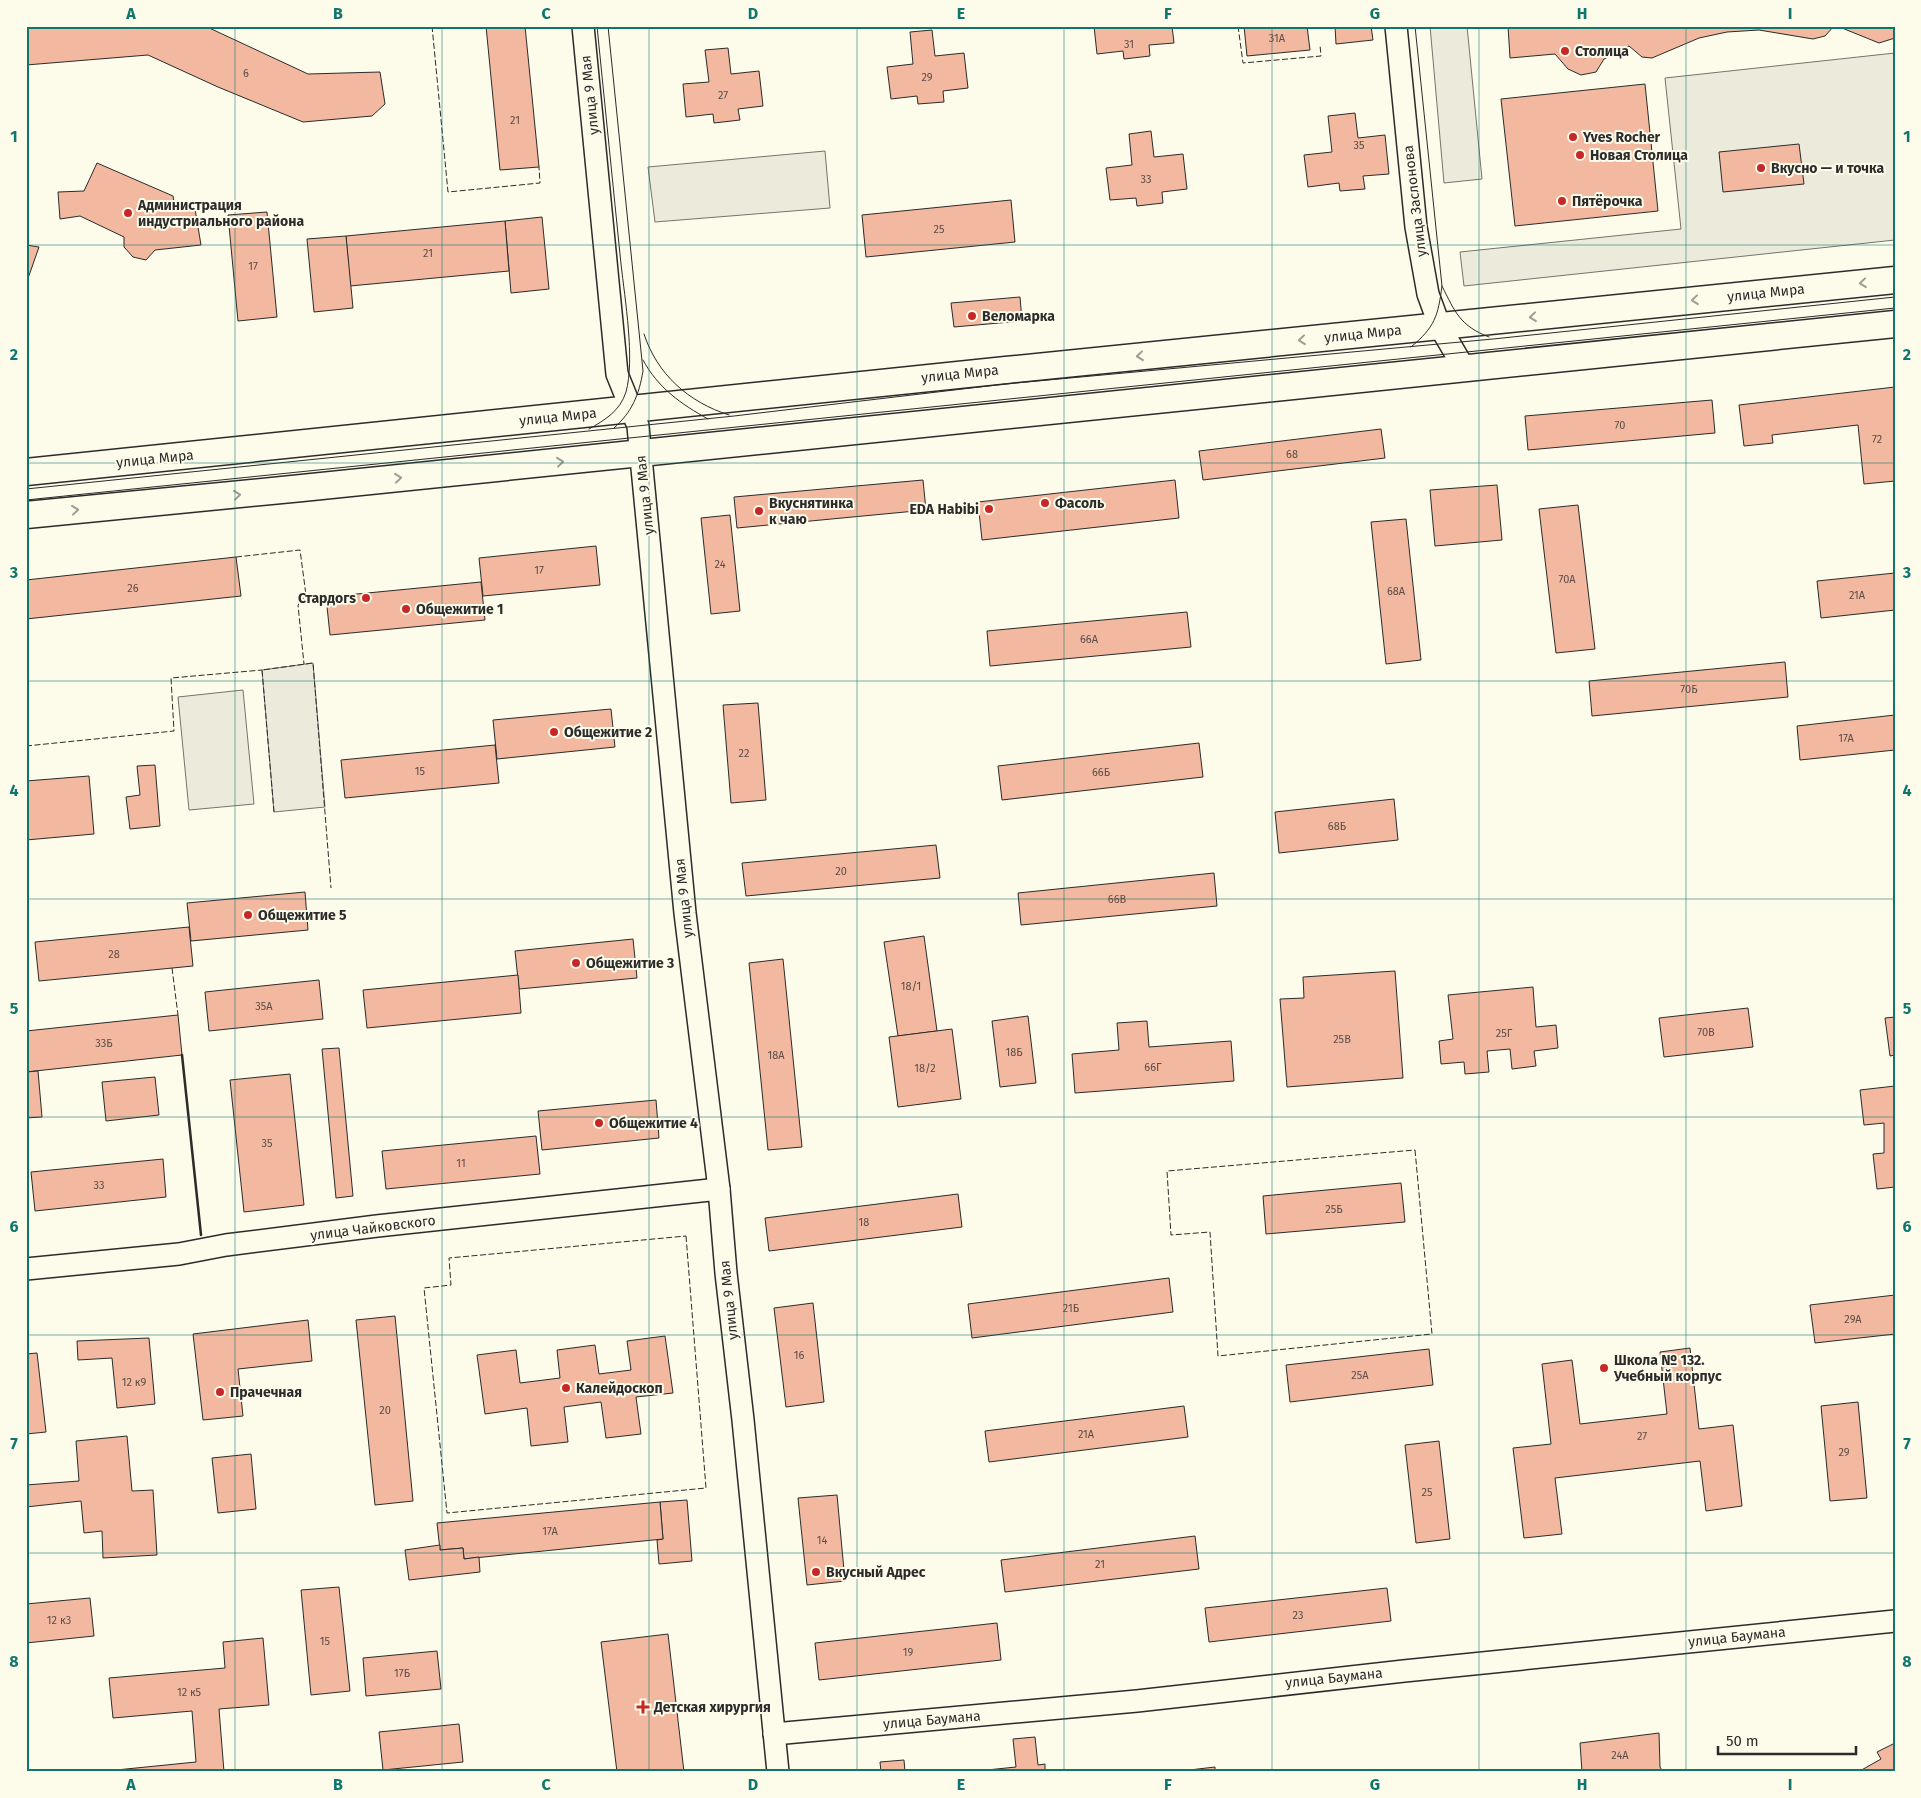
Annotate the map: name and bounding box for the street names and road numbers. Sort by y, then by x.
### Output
street label: улица 9 Мая [577,54,603,136]
street label: улица Заслонова [1400,144,1430,258]
street label: улица Мира [1726,280,1806,306]
street label: улица Мира [1323,321,1403,347]
street label: улица Мира [920,361,1000,387]
street label: улица Мира [518,404,598,430]
street label: улица Мира [115,446,195,472]
street label: улица 9 Мая [632,454,658,536]
street label: улица 9 Мая [671,857,697,939]
street label: улица Чайковского [309,1212,437,1244]
street label: улица 9 Мая [716,1259,742,1341]
street label: улица Баумана [1687,1623,1787,1651]
street label: улица Баумана [1284,1664,1384,1692]
street label: улица Баумана [882,1707,982,1733]

